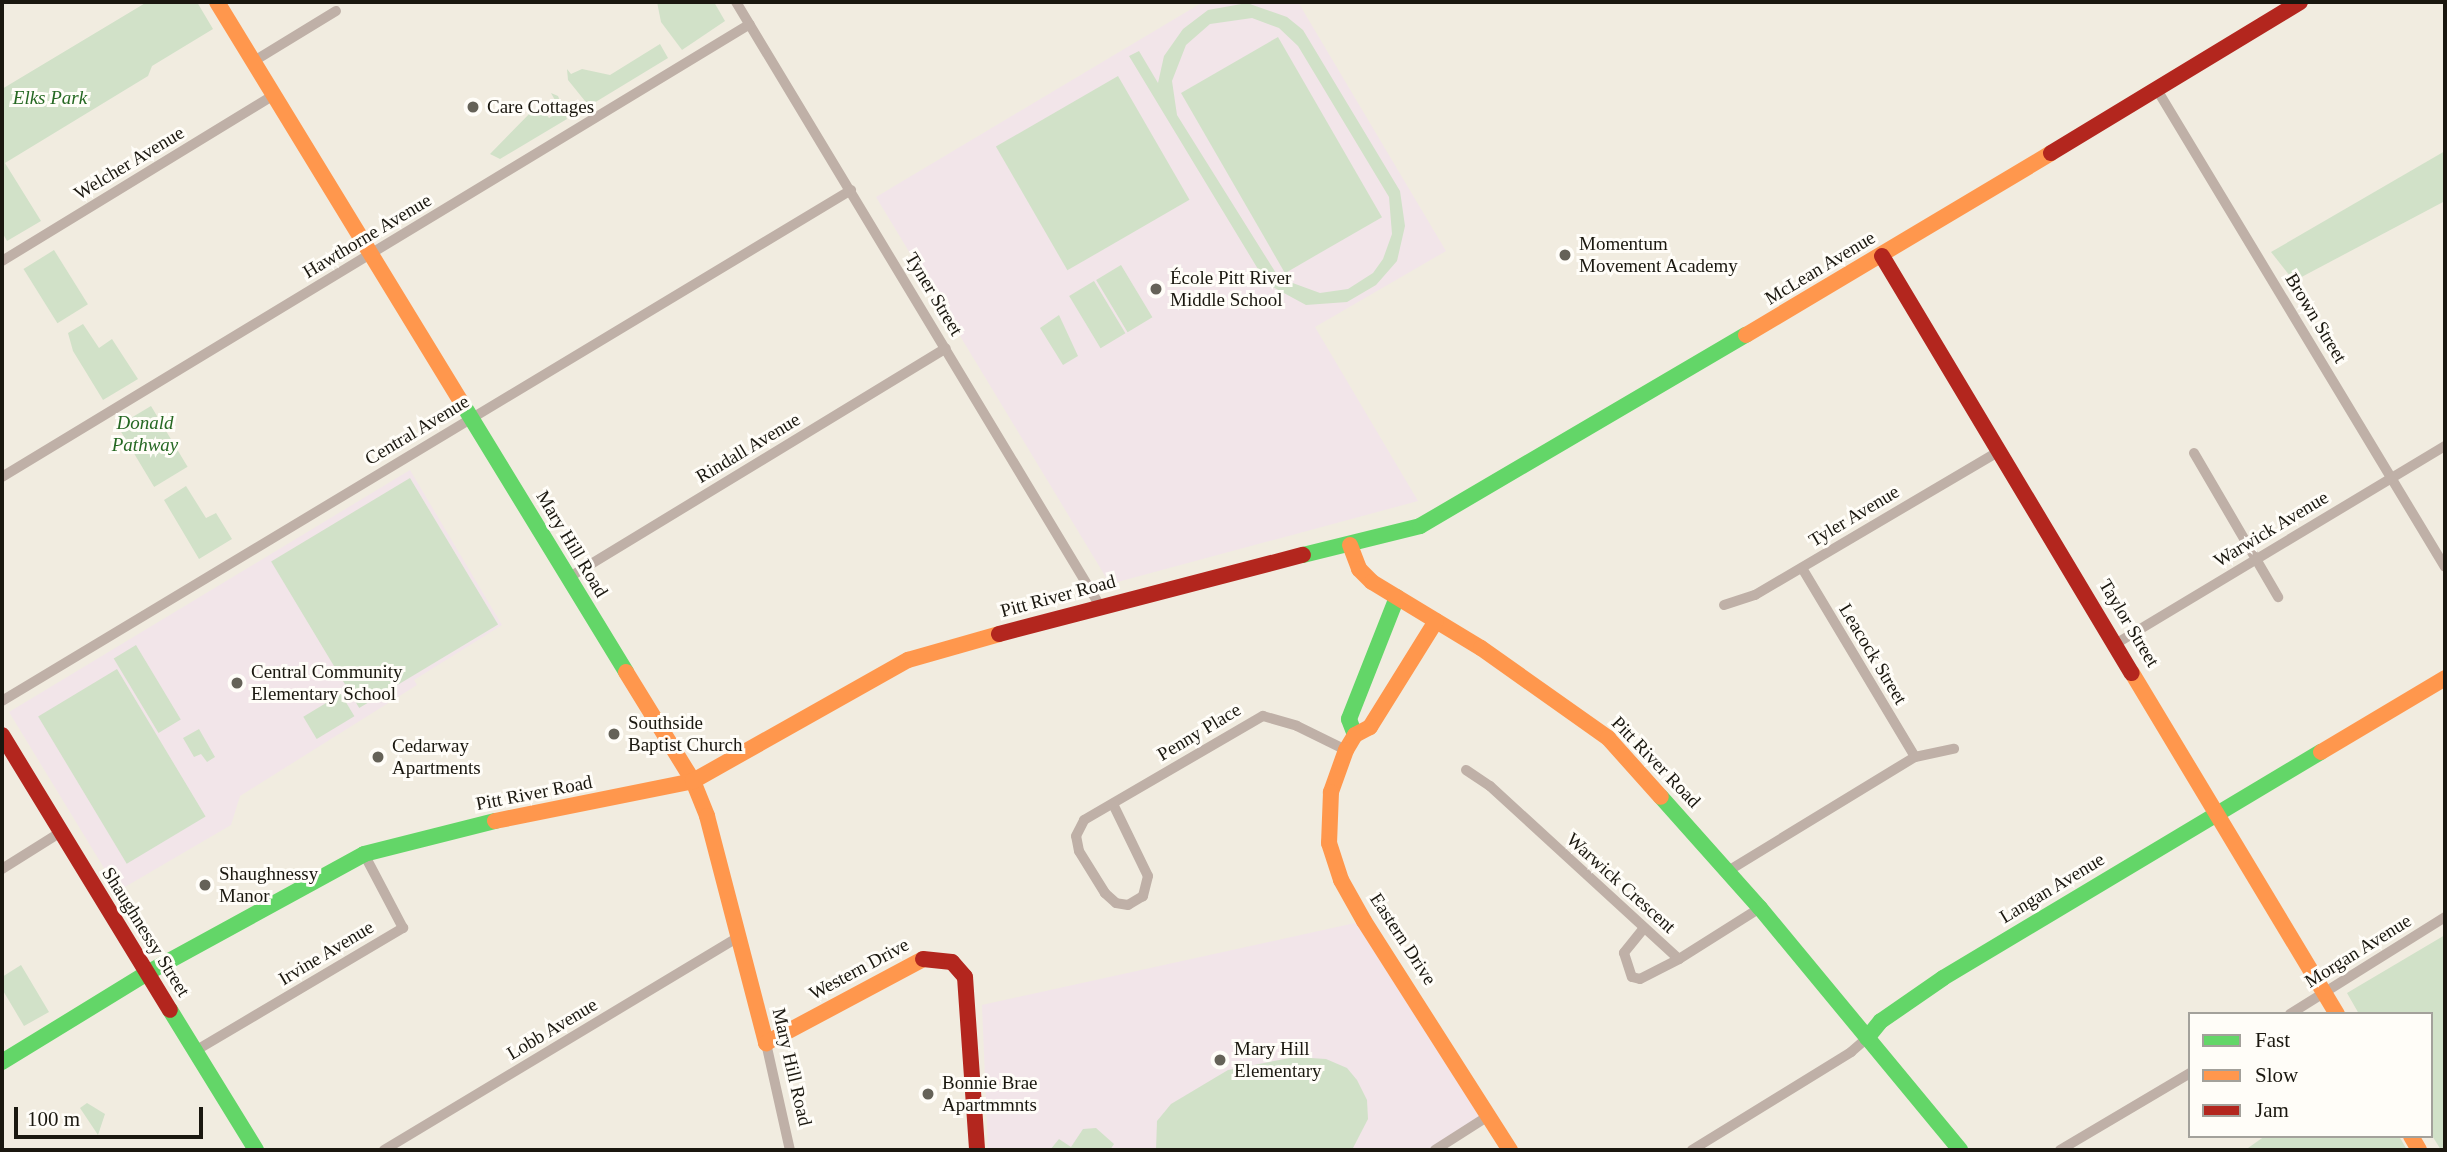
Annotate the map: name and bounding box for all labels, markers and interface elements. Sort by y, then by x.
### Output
park label: Elks Park [13,87,87,109]
place label: Care Cottages [487,96,594,118]
marker: Care Cottages [465,99,481,115]
street label: Welcher Avenue [69,121,189,205]
street label: Hawthorne Avenue [298,188,436,284]
street label: McLean Avenue [1760,226,1880,310]
place label: Momentum Movement Academy [1579,233,1739,277]
marker: Momentum Movement Academy [1557,247,1573,263]
street label: Tyner Street [900,248,968,340]
place label: École Pitt River Middle School [1170,267,1291,311]
street label: Brown Street [2280,269,2352,367]
marker: École Pitt River Middle School [1148,281,1164,297]
street label: Central Avenue [360,390,474,470]
street label: Rindall Avenue [691,408,805,488]
park label: Donald Pathway [112,412,178,456]
street label: Tyler Avenue [1804,480,1904,552]
street label: Warwick Avenue [2209,486,2333,572]
street label: Mary Hill Road [531,487,613,601]
street label: Pitt River Road [998,570,1118,622]
street label: Taylor Street [2094,575,2164,671]
street label: Leacock Street [1834,600,1912,708]
place label: Central Community Elementary School [251,661,402,705]
marker: Central Community Elementary School [229,675,245,691]
street label: Penny Place [1153,698,1245,766]
place label: Southside Baptist Church [628,712,743,756]
street label: Pitt River Road [1607,712,1705,812]
marker: Southside Baptist Church [606,726,622,742]
place label: Cedarway Apartments [392,735,481,779]
marker: Cedarway Apartments [370,749,386,765]
street label: Pitt River Road [474,771,594,815]
street label: Warwick Crescent [1562,828,1680,938]
street label: Langan Avenue [1995,847,2109,929]
street label: Shaughnessy Street [97,863,195,1001]
place label: Shaughnessy Manor [219,863,318,907]
marker: Shaughnessy Manor [197,877,213,893]
street label: Eastern Drive [1365,889,1441,989]
street label: Morgan Avenue [2300,909,2416,993]
street label: Irvine Avenue [274,915,378,991]
street label: Western Drive [805,933,913,1005]
street label: Lobb Avenue [502,993,602,1065]
street label: Mary Hill Road [767,1006,817,1128]
legend [2188,1012,2433,1138]
text: Fast [2255,1028,2290,1052]
place label: Mary Hill Elementary [1234,1038,1322,1082]
marker: Mary Hill Elementary [1212,1052,1228,1068]
text: Slow [2255,1063,2298,1087]
place label: Bonnie Brae Apartmmnts [942,1072,1038,1116]
marker: Bonnie Brae Apartmmnts [920,1086,936,1102]
scale bar [18,1092,206,1136]
text: Jam [2255,1098,2289,1122]
text: 100 m [27,1107,80,1131]

